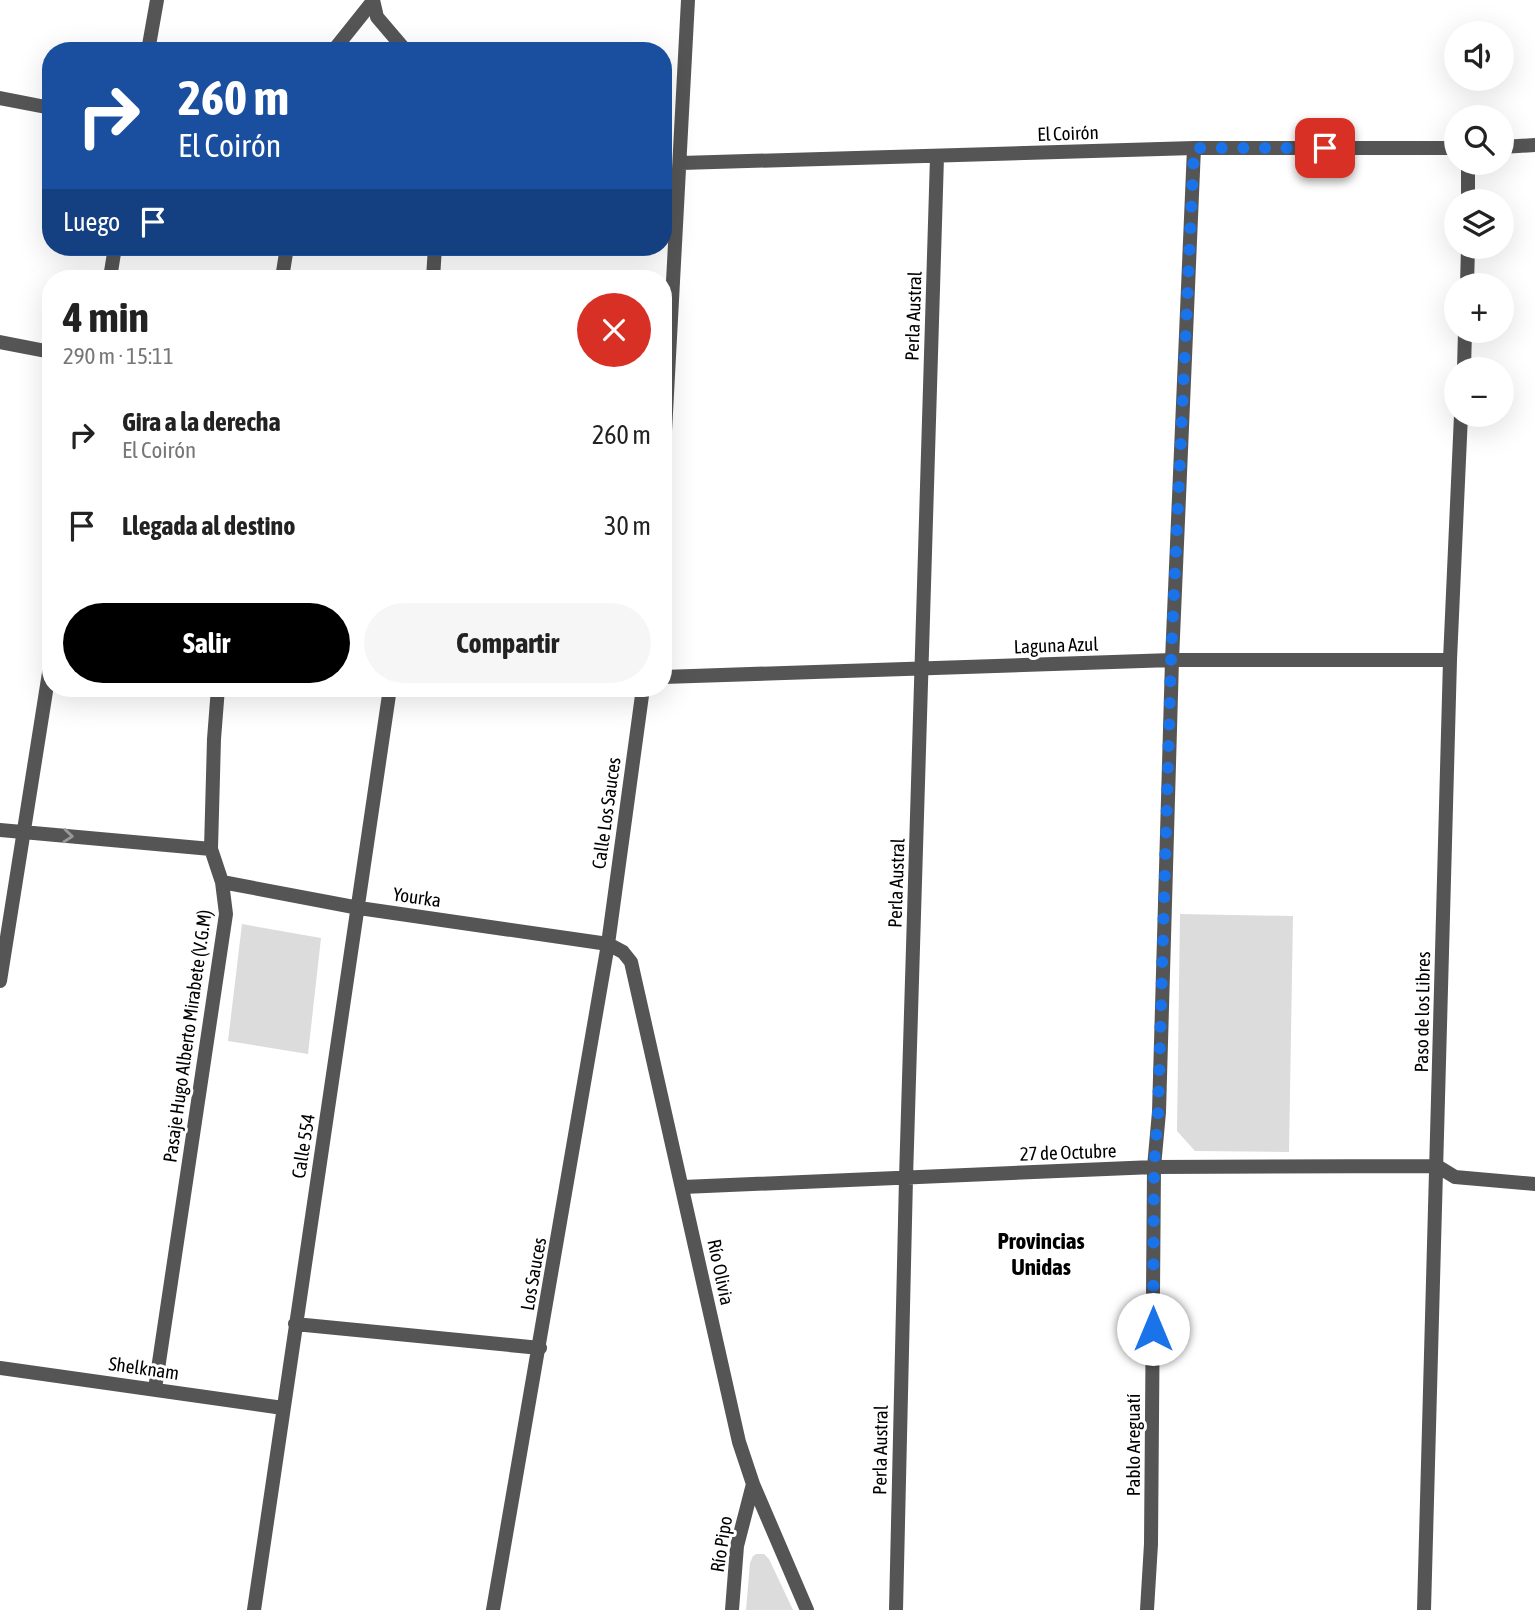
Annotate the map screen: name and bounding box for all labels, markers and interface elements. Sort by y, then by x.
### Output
map controls [1444,21,1514,427]
button: sound [1444,21,1514,91]
text: 260 m [178,69,289,125]
icon: right [63,70,154,161]
button: search [1444,105,1514,175]
pin [1295,118,1355,178]
street label: El Coirón [1037,121,1099,145]
text: El Coirón [178,127,281,164]
icon: arrive [1306,129,1344,167]
button: layers [1444,189,1514,259]
icon: arrive [134,203,172,241]
text: Luego [63,207,120,237]
street label: Perla Austral [900,271,926,361]
button: + [1444,273,1514,343]
text: 4 min [63,293,149,341]
button: close [577,293,651,367]
text: 290 m · 15:11 [63,343,174,369]
button: − [1444,357,1514,427]
text: Gira a la derecha [122,407,281,437]
icon: right [63,416,101,454]
text: 260 m [592,420,651,450]
text: El Coirón [122,437,196,463]
icon: arrive [63,507,101,545]
text: Llegada al destino [122,511,295,541]
text: 30 m [604,511,651,541]
button: Salir [63,603,350,683]
button: Compartir [364,603,651,683]
street label: Laguna Azul [1013,633,1099,657]
street label: Calle Los Sauces [587,756,625,870]
one-way arrow [63,828,74,843]
street label: Perla Austral [883,838,909,928]
street label: Yourka [392,883,442,911]
street label: Pasaje Hugo Alberto Mirabete (V.G.M) [158,908,216,1164]
street label: Paso de los Libres [1410,951,1434,1073]
street label: Calle 554 [287,1112,319,1180]
street label: 27 de Octubre [1019,1139,1117,1165]
district label: Provincias Unidas [997,1228,1085,1280]
street label: Los Sauces [516,1235,550,1312]
street label: Río Olivia [703,1237,739,1307]
position arrow [1116,1292,1190,1366]
street label: Shelknam [107,1352,181,1384]
street label: Pablo Areguatí [1122,1394,1144,1496]
street label: Perla Austral [868,1405,892,1495]
street label: Río Pipo [706,1514,736,1574]

